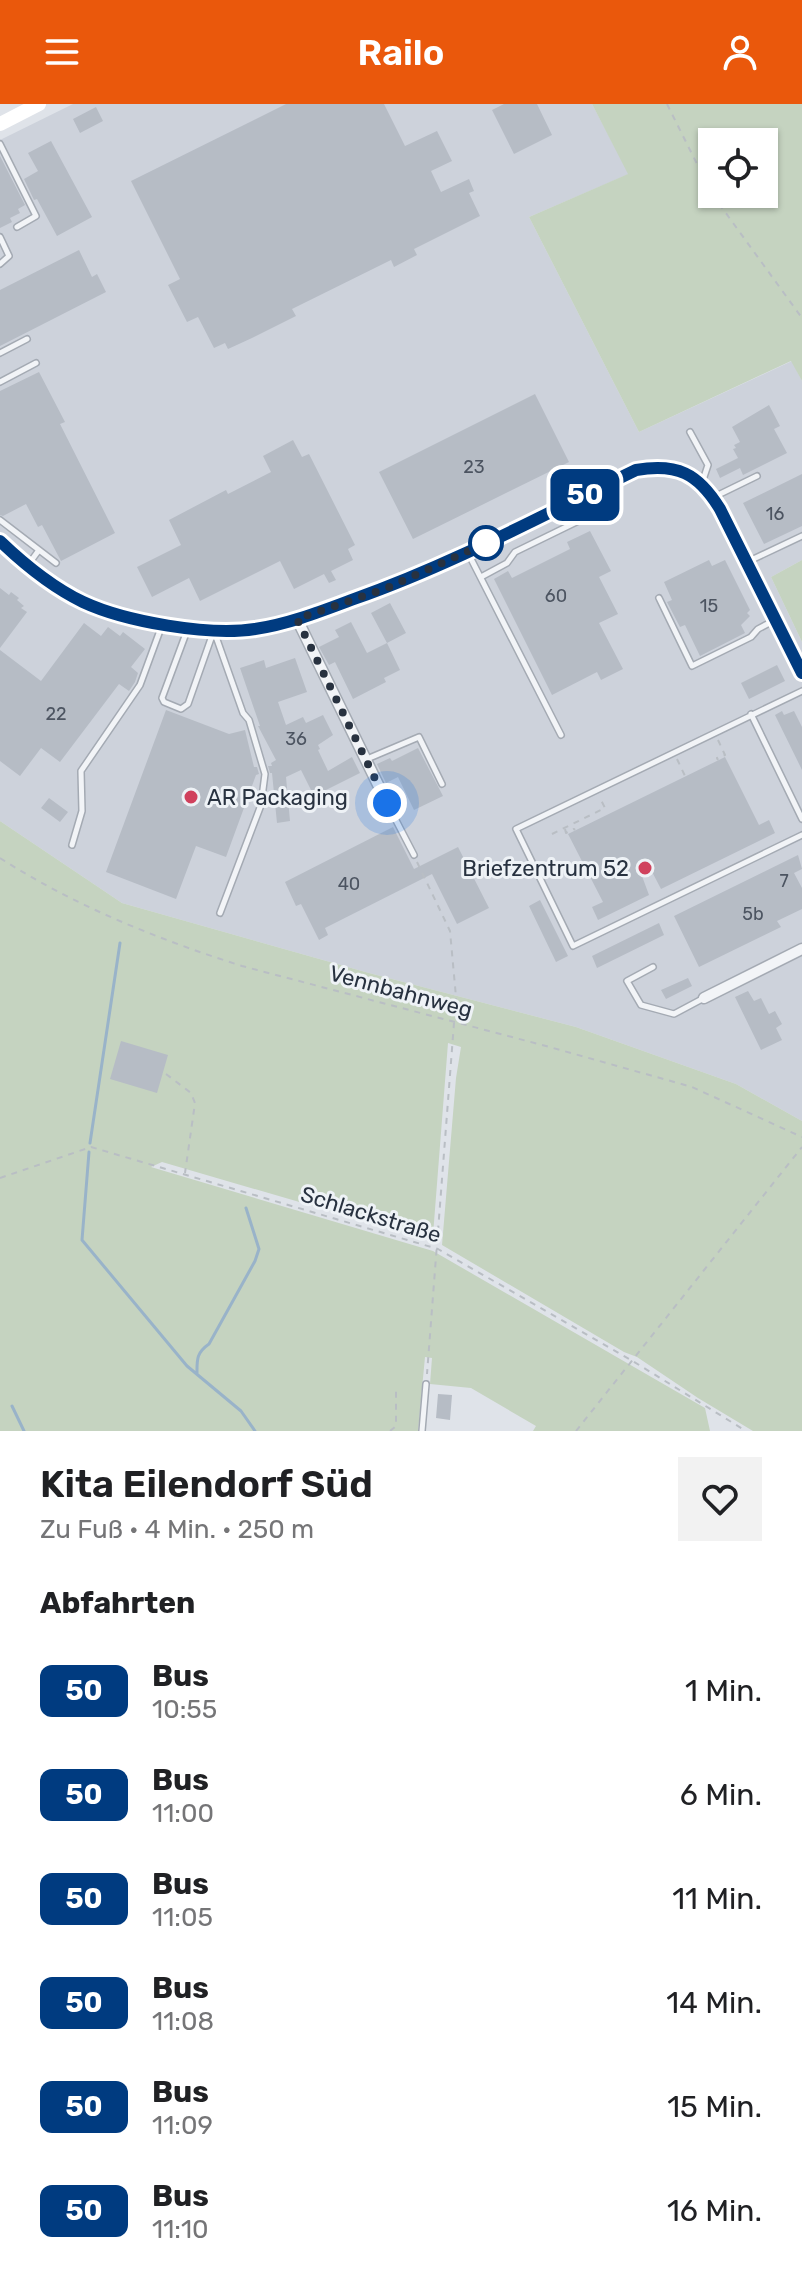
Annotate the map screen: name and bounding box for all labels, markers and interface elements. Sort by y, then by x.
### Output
icon: menu [40,30,84,74]
icon: person [718,30,762,74]
text: Railo [358,31,444,74]
map controls [698,128,778,208]
button: locate [698,128,778,208]
house number: 23 [463,456,485,478]
line badge: 50 [549,469,621,521]
text: 50 [566,478,604,511]
house number: 16 [766,503,784,525]
unlabelled marker [469,526,503,560]
house number: 60 [545,585,567,607]
house number: 15 [700,595,718,617]
house number: 22 [45,703,67,725]
house number: 36 [285,728,307,750]
your location [367,783,407,823]
place label: AR Packaging [207,784,348,811]
marker: AR Packaging [182,788,200,806]
place label: Briefzentrum 52 [462,855,629,882]
marker: Briefzentrum 52 [636,859,654,877]
house number: 7 [779,870,789,892]
house number: 40 [338,873,360,895]
house number: 5b [742,903,764,925]
street label: Vennbahnweg [326,959,475,1024]
street label: Schlackstraße [297,1180,444,1249]
button: heart [678,1457,762,1541]
text: Kita Eilendorf Süd [40,1461,373,1507]
text: Zu Fuß · 4 Min. · 250 m [40,1514,314,1545]
text: Abfahrten [40,1585,195,1621]
text: Bus [152,1658,209,1694]
text: 1 Min. [685,1673,762,1709]
text: 50 [65,1674,103,1707]
text: 10:55 [152,1694,217,1725]
text: Bus [152,1762,209,1798]
text: 6 Min. [680,1777,762,1813]
text: 50 [65,1778,103,1811]
text: 11:00 [152,1798,214,1829]
text: Bus [152,1866,209,1902]
text: 11 Min. [672,1881,762,1917]
text: 50 [65,1882,103,1915]
text: 11:05 [152,1902,213,1933]
text: Bus [152,1970,209,2006]
text: 14 Min. [666,1985,762,2021]
text: 50 [65,1986,103,2019]
text: 11:08 [152,2006,214,2037]
text: Bus [152,2074,209,2110]
text: 15 Min. [667,2089,762,2125]
text: 50 [65,2090,103,2123]
text: 11:09 [152,2110,213,2141]
text: Bus [152,2178,209,2214]
text: 16 Min. [667,2193,762,2229]
text: 50 [65,2194,103,2227]
text: 11:10 [152,2214,209,2245]

